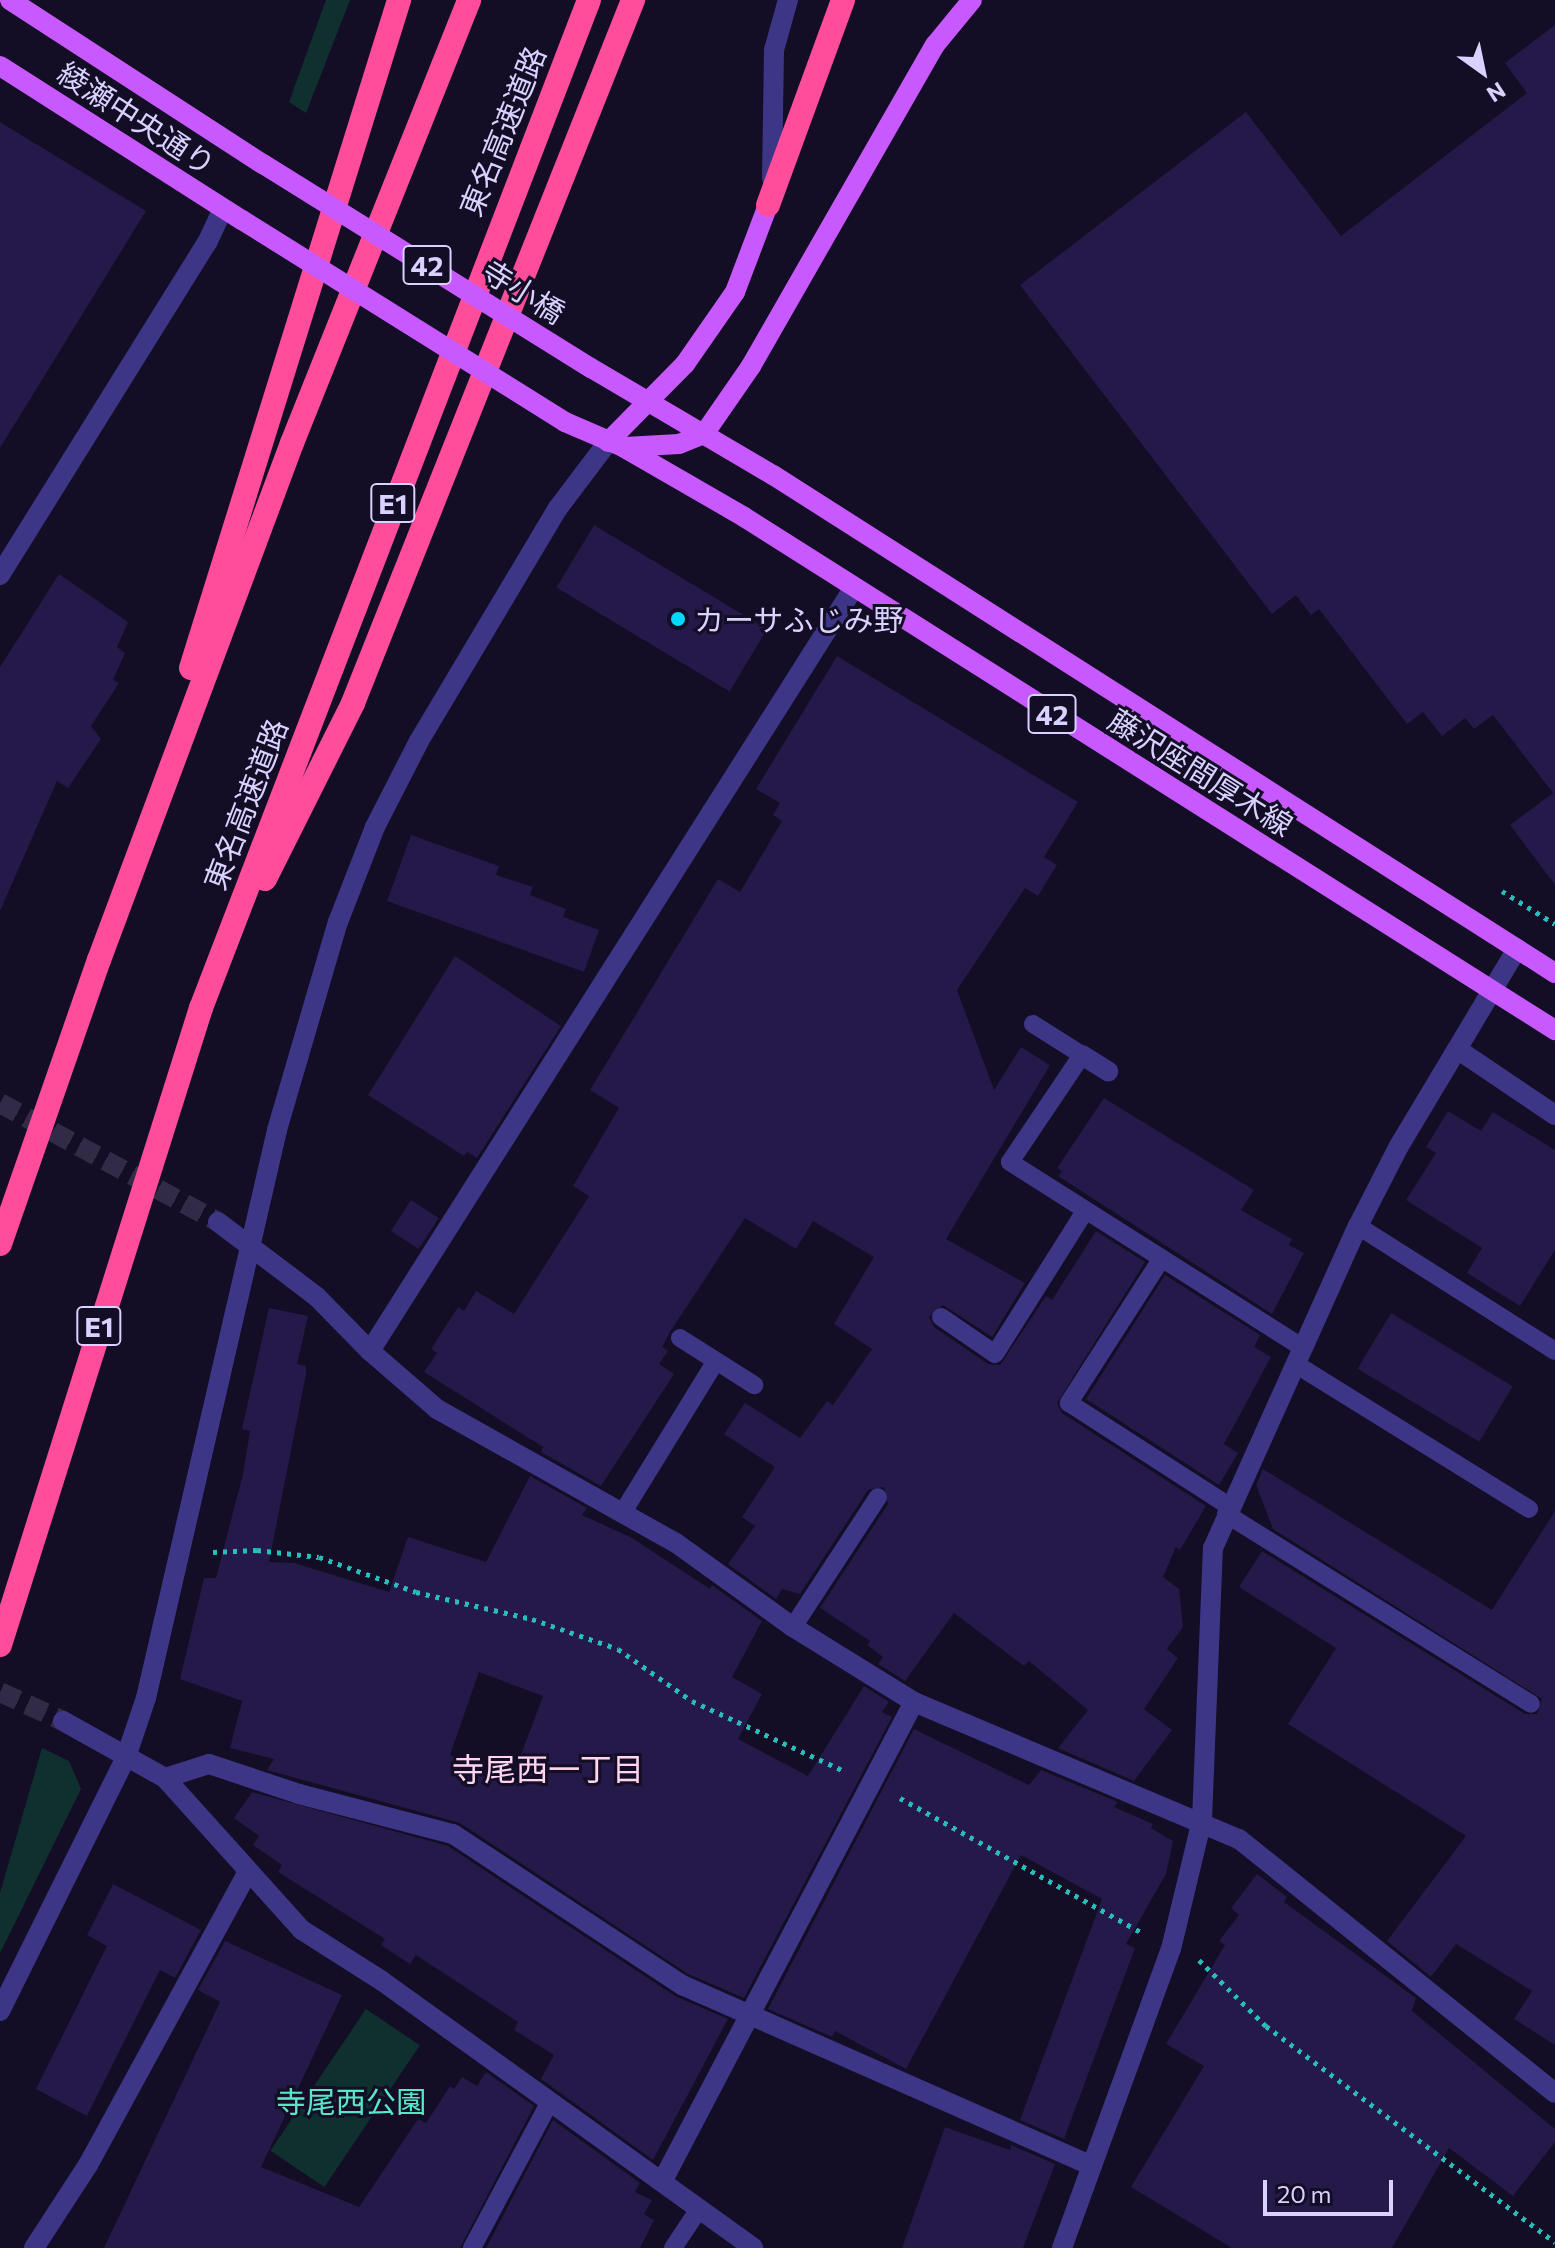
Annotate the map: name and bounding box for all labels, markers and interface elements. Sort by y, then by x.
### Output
north arrow [1443,32,1523,112]
street label: 東名高速道路 [452,41,552,221]
street label: 綾瀬中央通り [52,54,222,182]
text: N [1482,77,1511,108]
road number: 42 [401,241,453,289]
street label: 寺小橋 [476,252,572,330]
road number: E1 [369,479,417,527]
place label: カーサふじみ野 [694,601,904,637]
marker: カーサふじみ野 [669,610,687,628]
road number: 42 [1026,690,1078,738]
street label: 藤沢座間厚木線 [1102,701,1300,843]
street label: 東名高速道路 [196,714,294,894]
road number: E1 [75,1302,123,1350]
district label: 寺尾西一丁目 [452,1749,644,1787]
park label: 寺尾西公園 [276,2083,426,2119]
scale bar [1267,2164,1397,2214]
text: 20 m [1277,2179,1331,2208]

